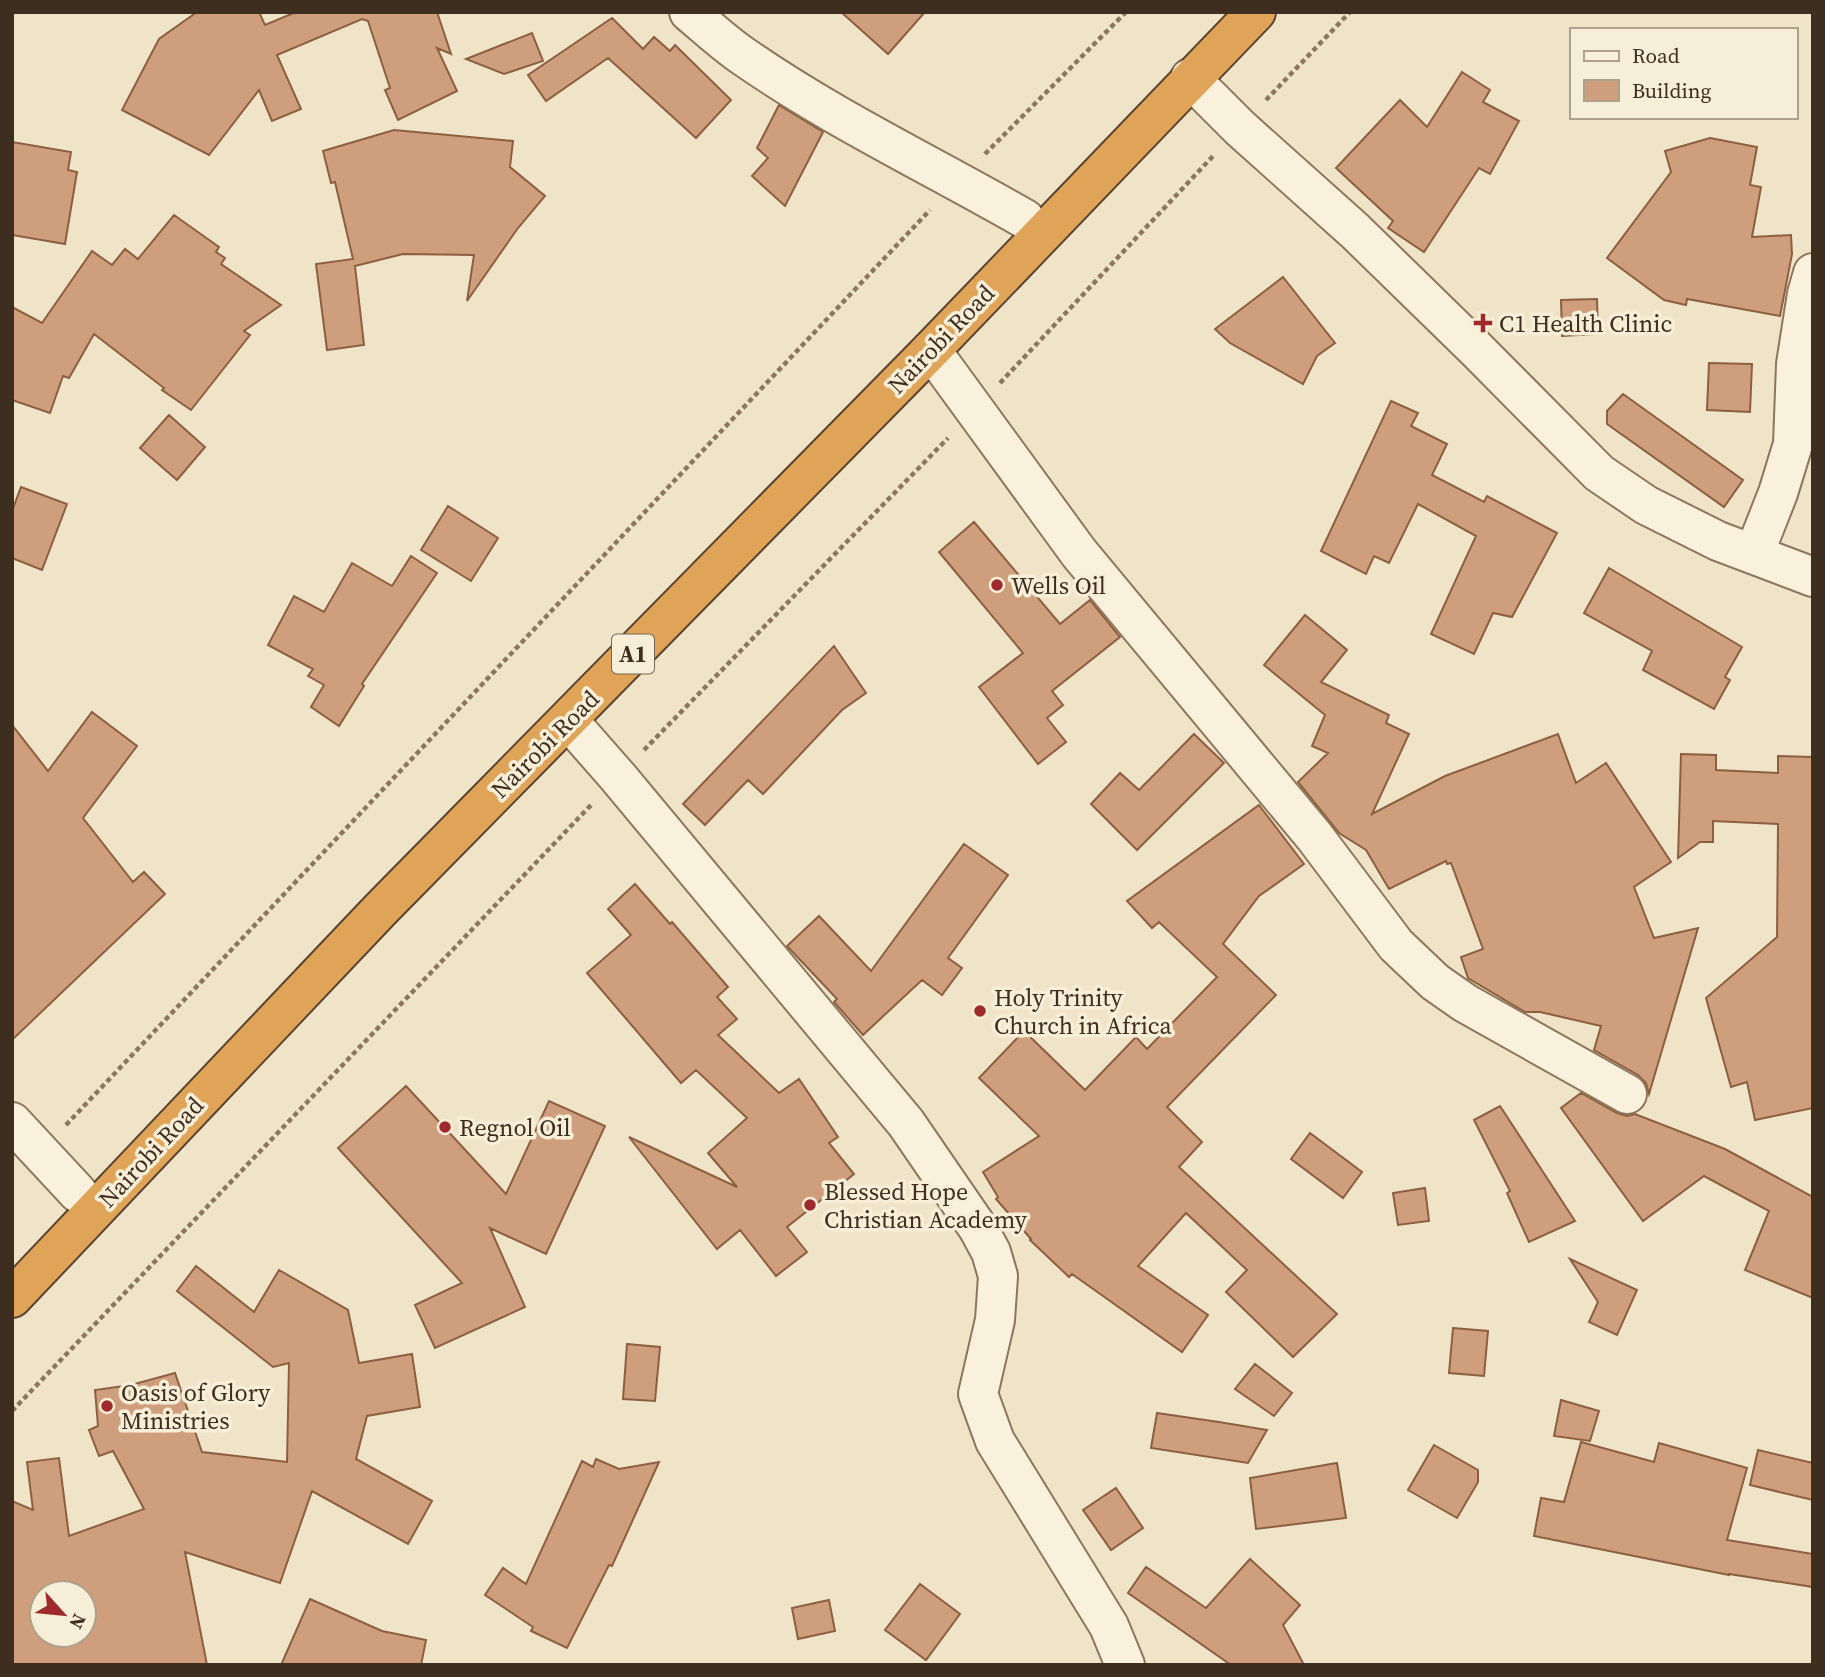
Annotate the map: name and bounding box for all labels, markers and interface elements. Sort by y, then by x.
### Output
legend [1570,28,1797,119]
text: Road [1632,41,1680,70]
text: Building [1632,76,1711,105]
street label: Nairobi Road [880,277,1002,401]
place label: C1 Health Clinic [1499,307,1672,340]
marker: C1 Health Clinic [1473,313,1493,333]
place label: Wells Oil [1011,569,1106,602]
marker: Wells Oil [989,577,1005,593]
road number: A1 [612,634,654,674]
street label: Nairobi Road [484,682,607,805]
place label: Holy Trinity Church in Africa [994,981,1173,1042]
marker: Holy Trinity Church in Africa [972,1003,988,1019]
street label: Nairobi Road [91,1089,211,1215]
place label: Regnol Oil [459,1111,571,1144]
marker: Regnol Oil [437,1119,453,1135]
place label: Blessed Hope Christian Academy [824,1175,1028,1236]
marker: Blessed Hope Christian Academy [802,1197,818,1213]
place label: Oasis of Glory Ministries [121,1376,271,1437]
marker: Oasis of Glory Ministries [99,1398,115,1414]
north arrow [28,1579,98,1649]
text: N [63,1610,93,1634]

